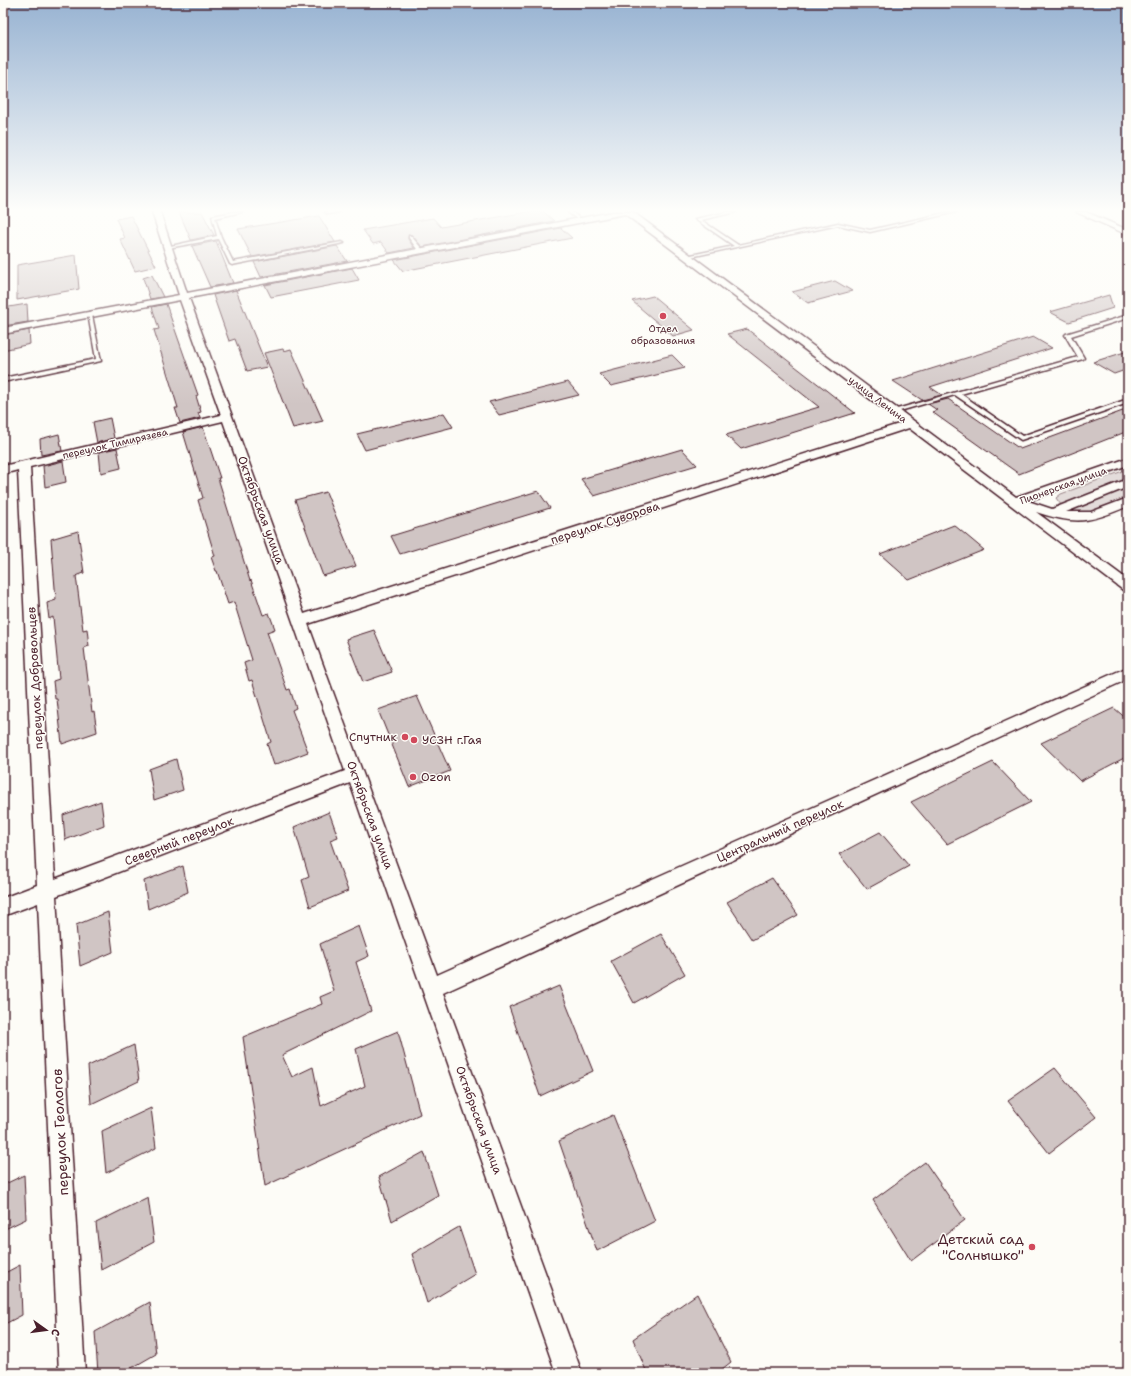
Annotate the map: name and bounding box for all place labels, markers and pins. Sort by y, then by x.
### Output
marker: Отдел образования [658,311,668,321]
place label: Отдел образования [631,322,695,347]
place label: Спутник [349,729,398,745]
marker: Спутник [400,732,410,742]
place label: УСЗН г.Гая [422,732,482,748]
marker: УСЗН г.Гая [409,735,419,745]
place label: Ozon [421,769,451,785]
marker: Ozon [408,772,418,782]
place label: Детский сад "Солнышко" [938,1230,1024,1264]
marker: Детский сад "Солнышко" [1027,1242,1037,1252]

